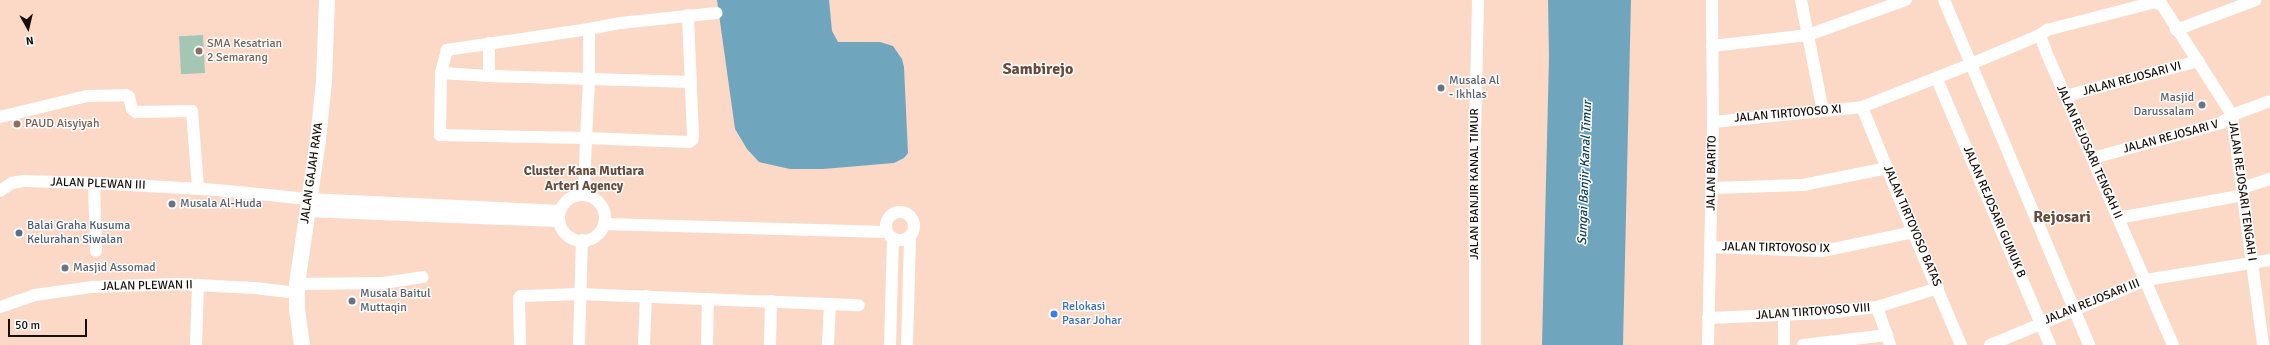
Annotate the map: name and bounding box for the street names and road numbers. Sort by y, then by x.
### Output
street label: JALAN REJOSARI VI [2081,59,2183,99]
street label: JALAN REJOSARI TENGAH II [2053,83,2125,221]
street label: JALAN TIRTOYOSO XI [1734,102,1842,126]
street label: JALAN BANJIR KANAL TIMUR [1468,108,1482,260]
street label: JALAN REJOSARI V [2122,117,2220,157]
street label: JALAN REJOSARI TENGAH I [2225,120,2259,262]
street label: JALAN GAJAH RAYA [298,122,326,224]
street label: JALAN BARITO [1704,135,1720,211]
street label: JALAN REJOSARI GUMUK B [1960,144,2028,280]
street label: JALAN TIRTOYOSO BATAS [1880,163,1944,289]
street label: JALAN PLEWAN III [50,175,146,193]
street label: JALAN TIRTOYOSO IX [1722,240,1830,256]
street label: JALAN REJOSARI III [2042,276,2142,328]
street label: JALAN PLEWAN II [101,278,193,294]
street label: JALAN TIRTOYOSO VIII [1755,301,1871,323]

